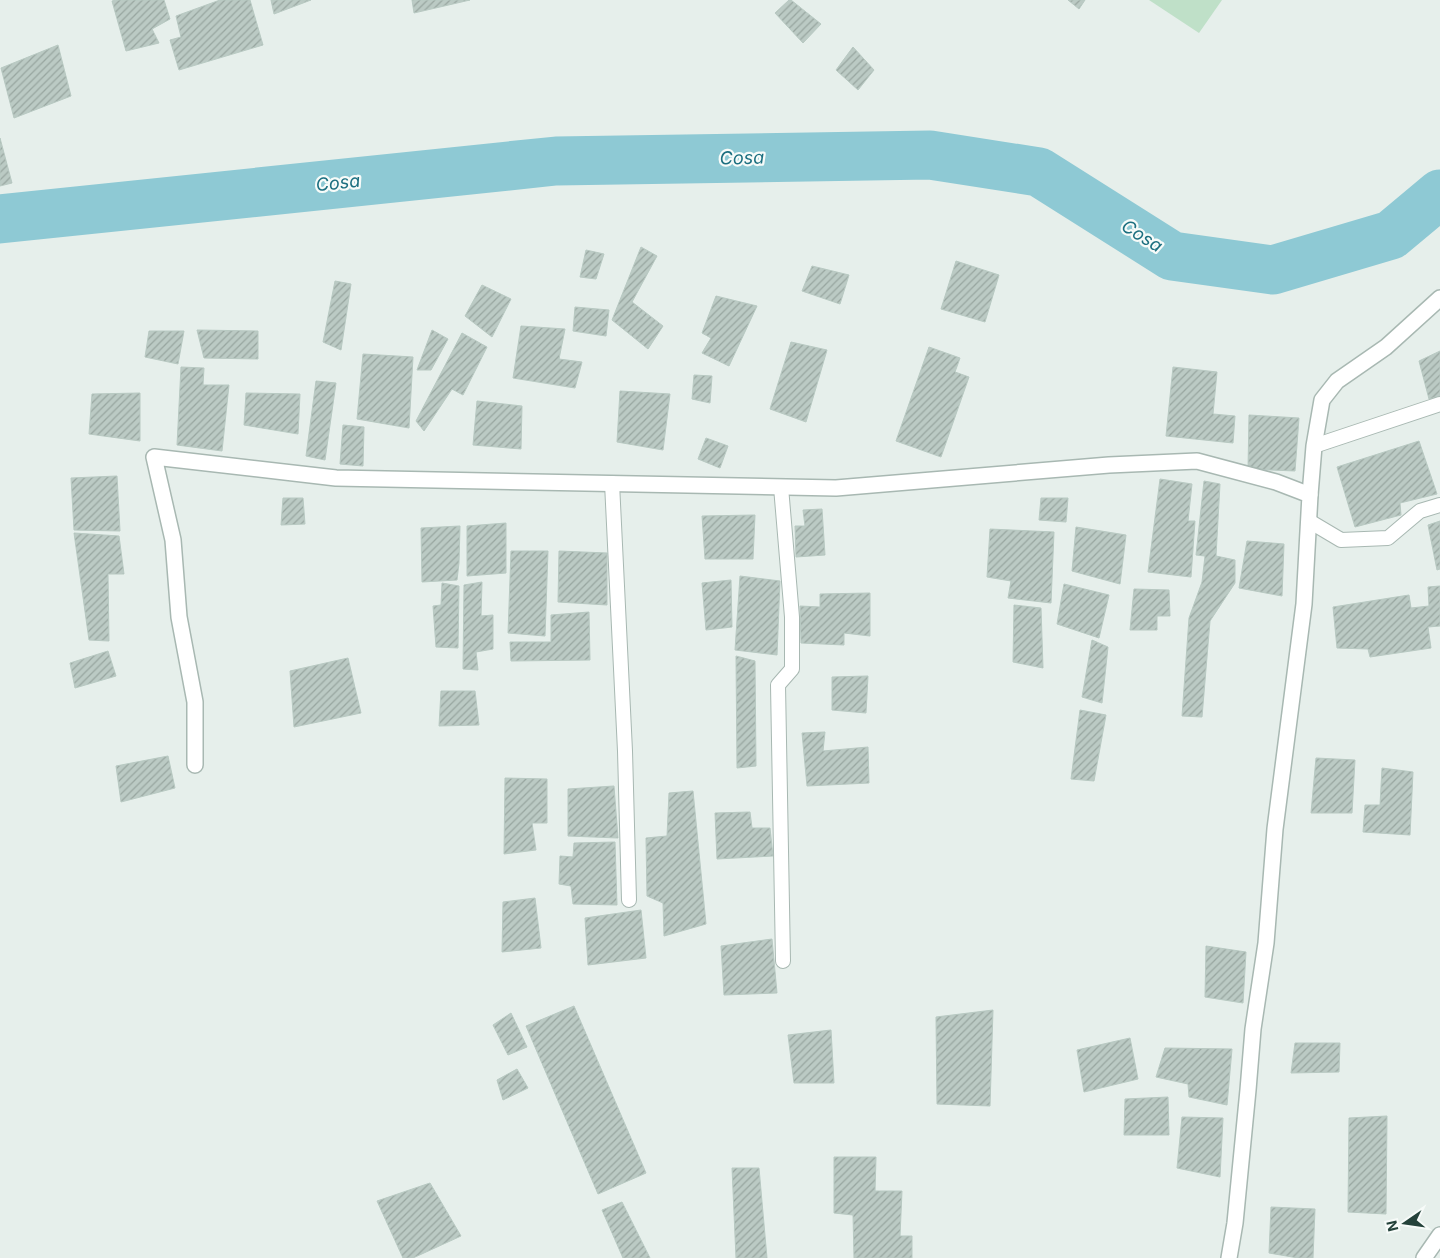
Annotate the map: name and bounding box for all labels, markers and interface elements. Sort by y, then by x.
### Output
water label: Cosa [720,147,764,168]
water label: Cosa [315,170,361,195]
water label: Cosa [1118,215,1167,256]
north arrow [1380,1198,1430,1248]
text: N [1382,1219,1401,1233]

